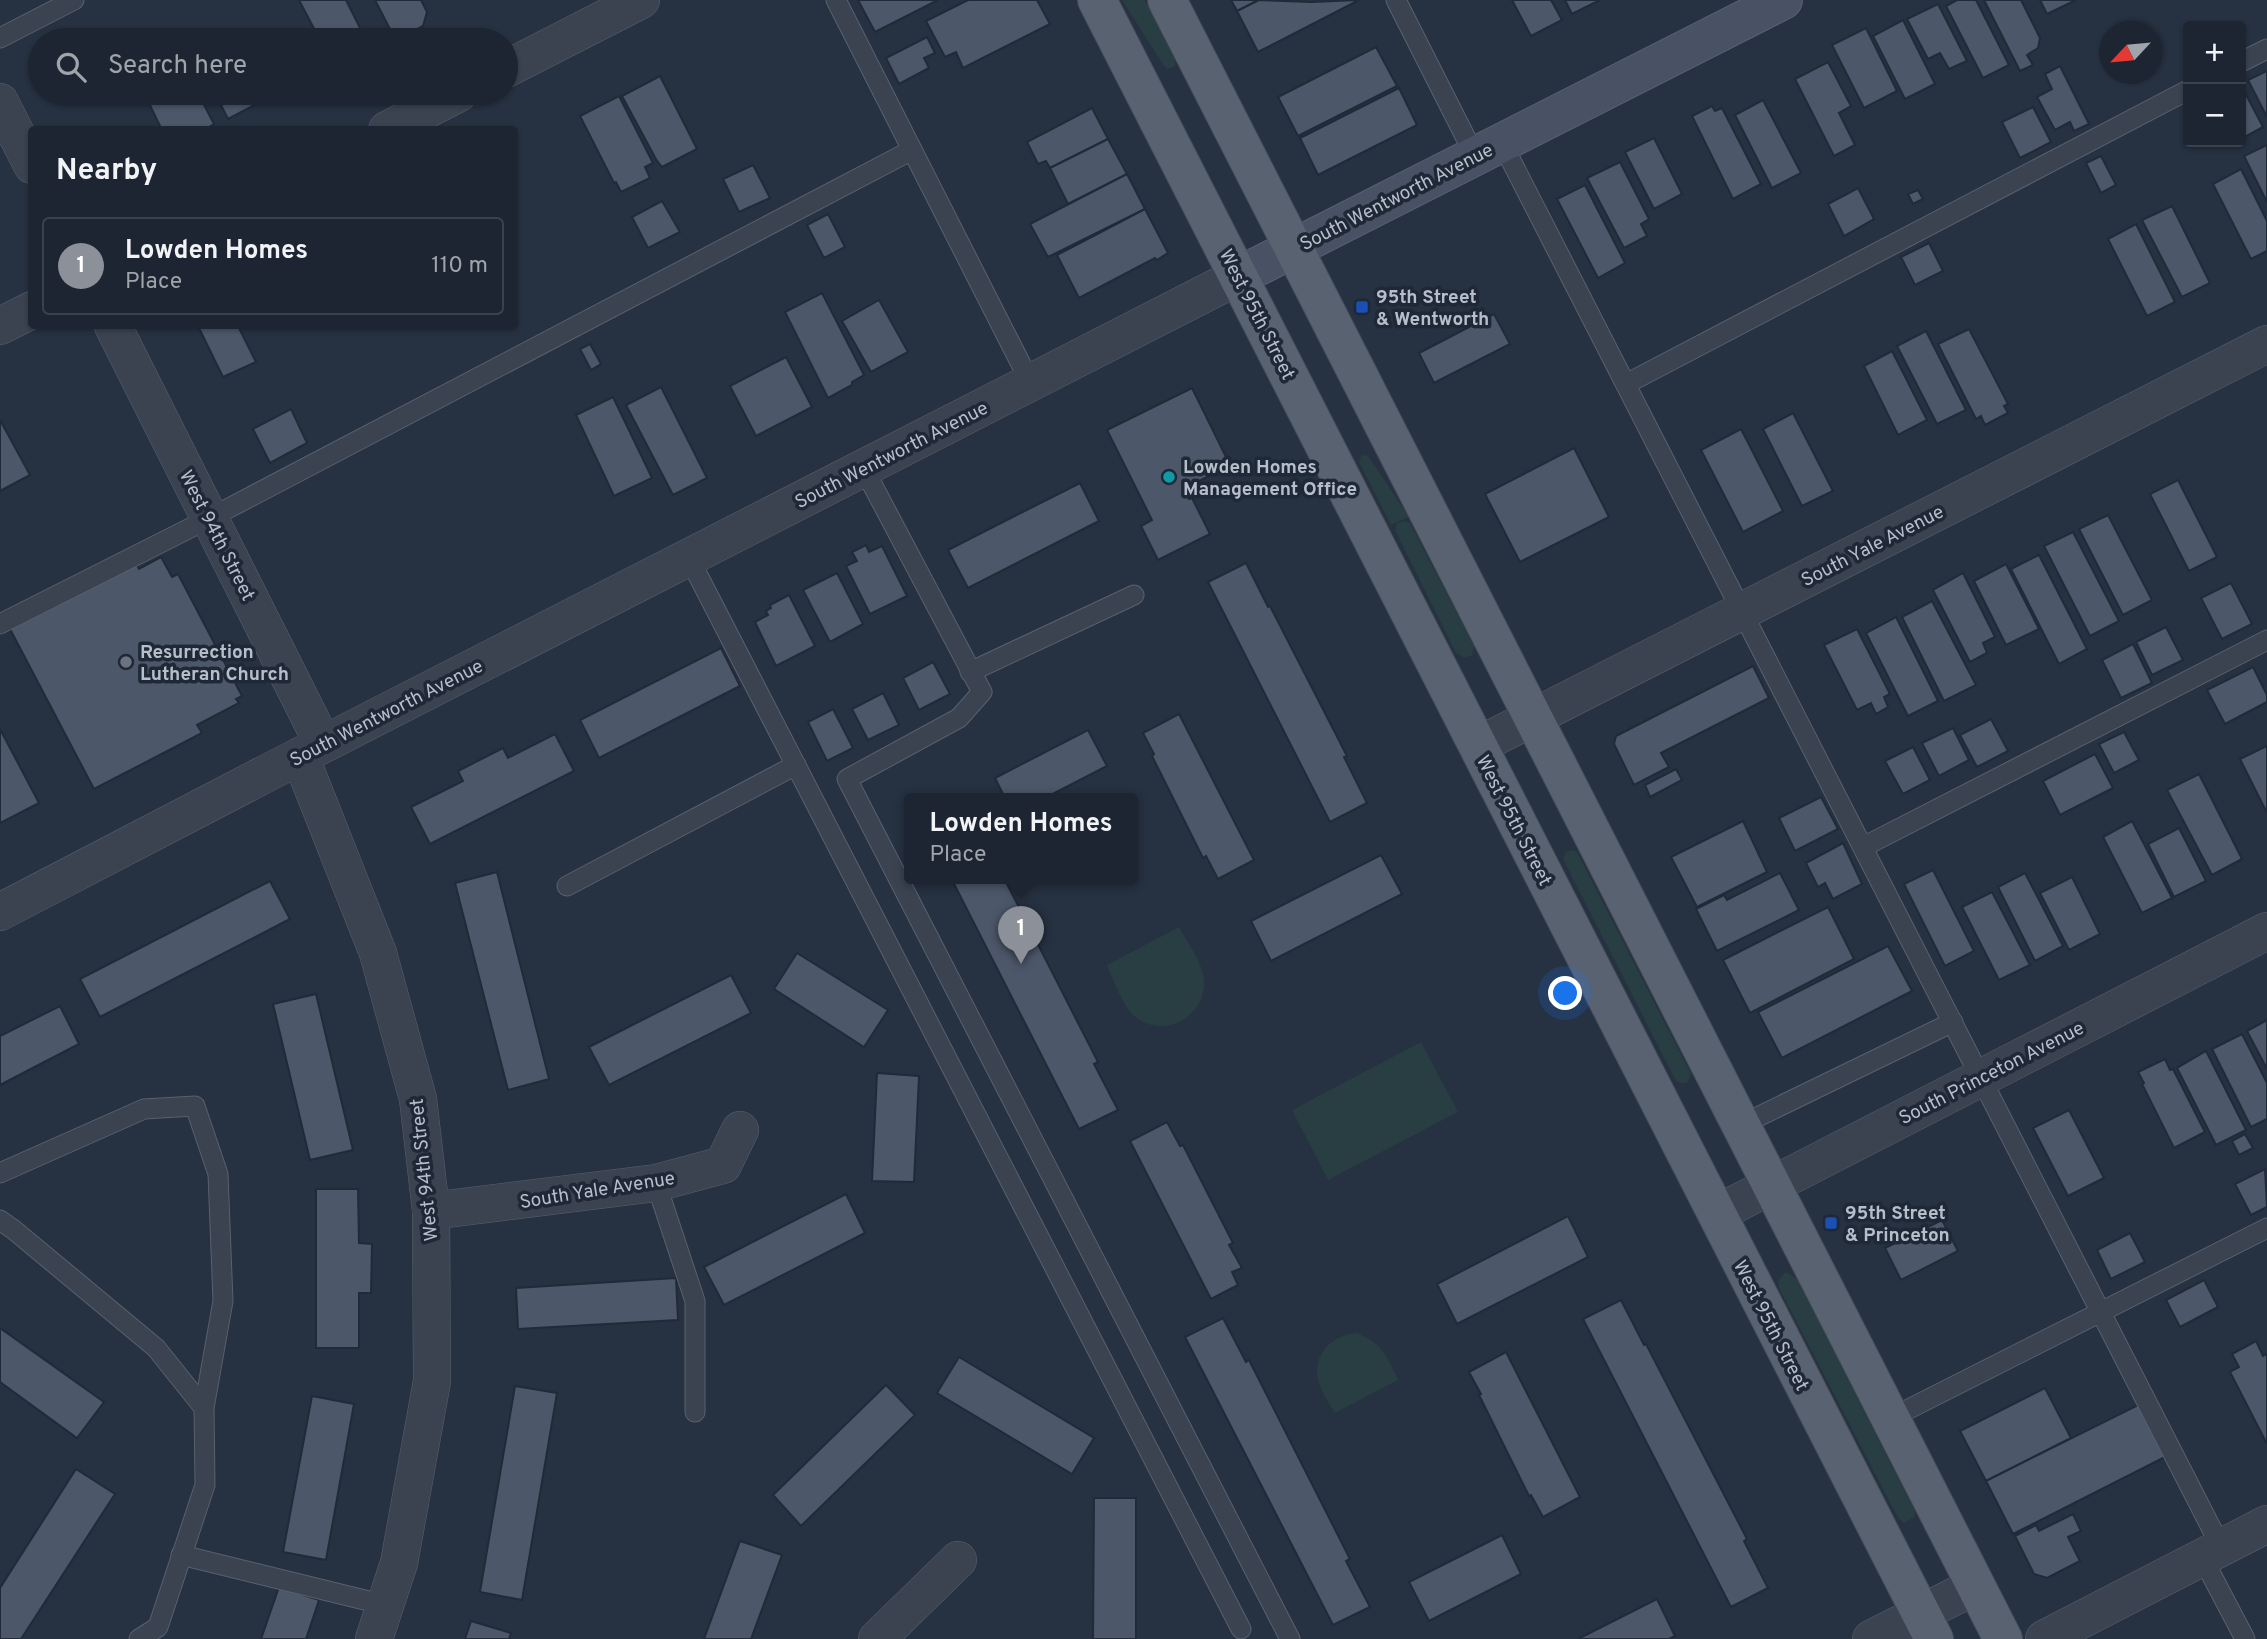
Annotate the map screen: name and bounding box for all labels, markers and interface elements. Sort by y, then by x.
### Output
north arrow [2099,21,2162,84]
map controls [2183,21,2246,147]
button: + [2183,21,2246,84]
search box [28,28,518,105]
icon: search [52,48,90,86]
text: Search here [108,50,247,83]
button: − [2183,84,2246,147]
street label: South Wentworth Avenue [1296,139,1497,257]
text: Nearby [56,153,157,190]
text: Lowden Homes [125,235,308,268]
street label: West 95th Street [1213,246,1299,384]
text: 1 [76,252,86,281]
text: 110 m [431,252,488,281]
text: Place [125,268,182,297]
place label: 95th Street & Wentworth [1376,286,1489,332]
marker: 95th Street & Wentworth [1354,299,1370,315]
street label: South Wentworth Avenue [791,397,992,515]
place label: Lowden Homes Management Office [1183,456,1357,502]
street label: West 94th Street [173,467,259,605]
marker: Lowden Homes Management Office [1161,469,1177,485]
street label: South Yale Avenue [1798,500,1948,593]
place label: Resurrection Lutheran Church [140,641,289,687]
marker: Resurrection Lutheran Church [118,654,134,670]
street label: South Wentworth Avenue [286,655,487,773]
street label: West 95th Street [1470,752,1556,890]
popup [904,793,1138,884]
text: Lowden Homes [929,808,1113,841]
text: Place [929,841,986,870]
pin: 1 [998,906,1044,964]
your location [1548,976,1582,1010]
street label: South Princeton Avenue [1895,1017,2088,1131]
street label: West 94th Street [406,1097,444,1242]
street label: South Yale Avenue [518,1167,677,1215]
place label: 95th Street & Princeton [1845,1202,1950,1248]
marker: 95th Street & Princeton [1823,1215,1839,1231]
street label: West 95th Street [1727,1257,1813,1395]

